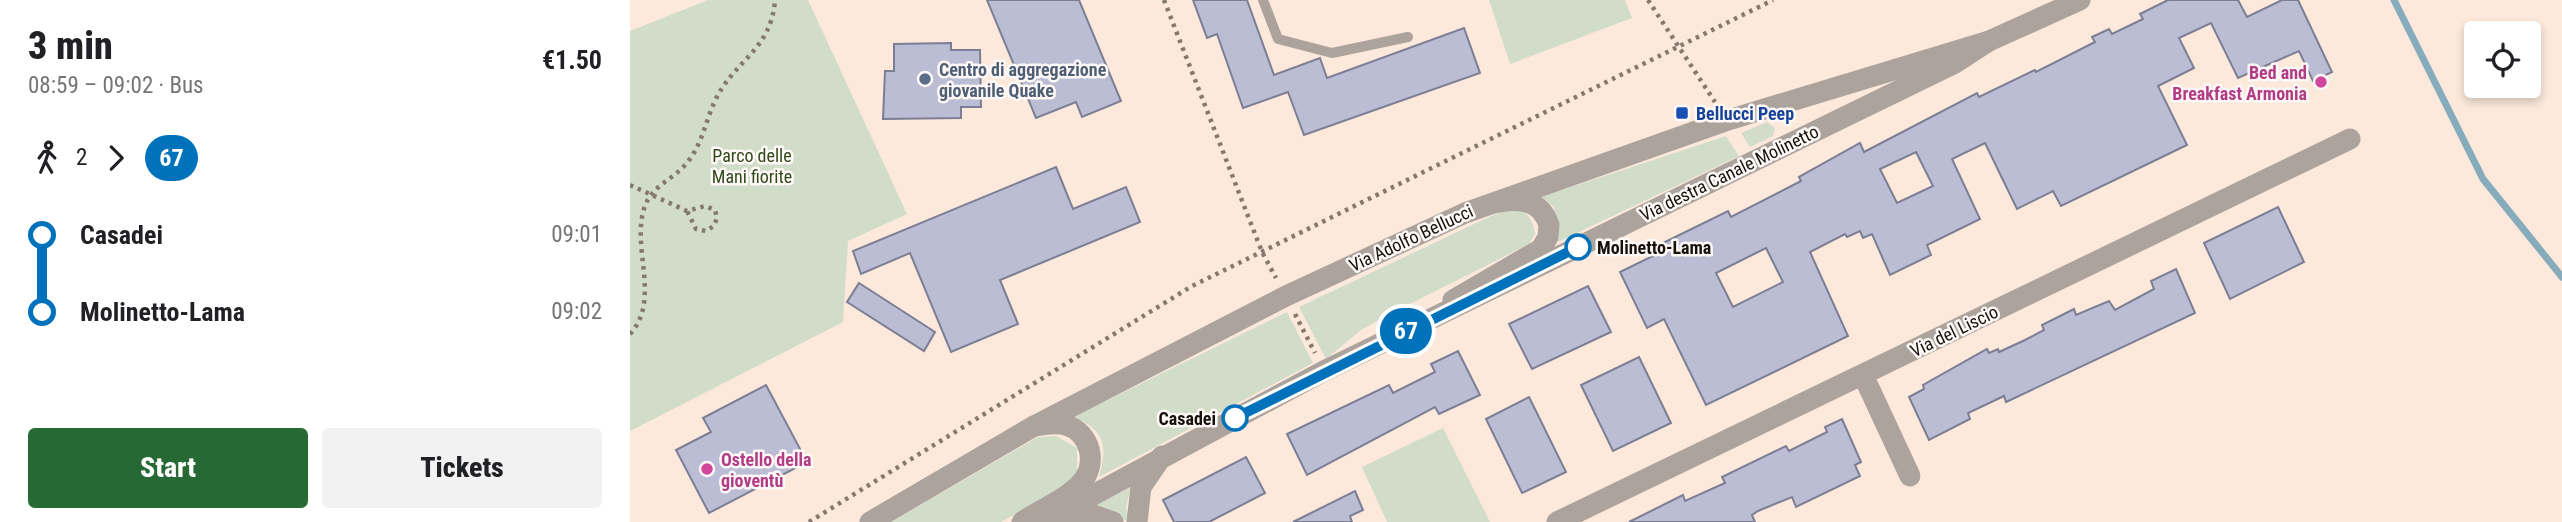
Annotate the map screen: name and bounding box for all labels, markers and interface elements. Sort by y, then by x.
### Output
map controls [2464,21,2541,98]
button: locate [2464,21,2541,98]
text: 3 min [28,24,113,68]
text: €1.50 [542,45,602,75]
place label: Centro di aggregazione giovanile Quake [939,59,1107,101]
place label: Bed and Breakfast Armonia [2172,62,2307,104]
marker: Centro di aggregazione giovanile Quake [917,71,933,87]
text: 08:59 – 09:02 · Bus [28,72,204,99]
marker: Bed and Breakfast Armonia [2313,74,2329,90]
place label: Bellucci Peep [1696,103,1794,124]
marker: Bellucci Peep [1674,105,1690,121]
street label: Via destra Canale Molinetto [1636,121,1822,225]
icon: walk [28,139,66,177]
icon: forward [97,139,135,177]
text: 2 [76,144,87,171]
text: 67 [159,144,184,172]
park label: Parco delle Mani fiorite [712,145,792,187]
street label: Via Adolfo Bellucci [1346,200,1476,276]
text: Casadei [80,220,163,250]
text: 09:01 [551,221,602,248]
marker: Molinetto-Lama [1565,234,1591,260]
place label: Molinetto-Lama [1597,237,1711,258]
text: Molinetto-Lama [80,297,245,327]
text: 09:02 [551,298,602,325]
street label: Via del Liscio [1907,301,2001,361]
line badge: 67 [1374,308,1438,354]
text: 67 [1394,317,1418,345]
marker: Casadei [1222,405,1248,431]
place label: Casadei [1159,408,1216,429]
button: Start [28,428,308,508]
button: Tickets [322,428,602,508]
place label: Ostello della gioventù [721,449,811,491]
marker: Ostello della gioventù [699,461,715,477]

